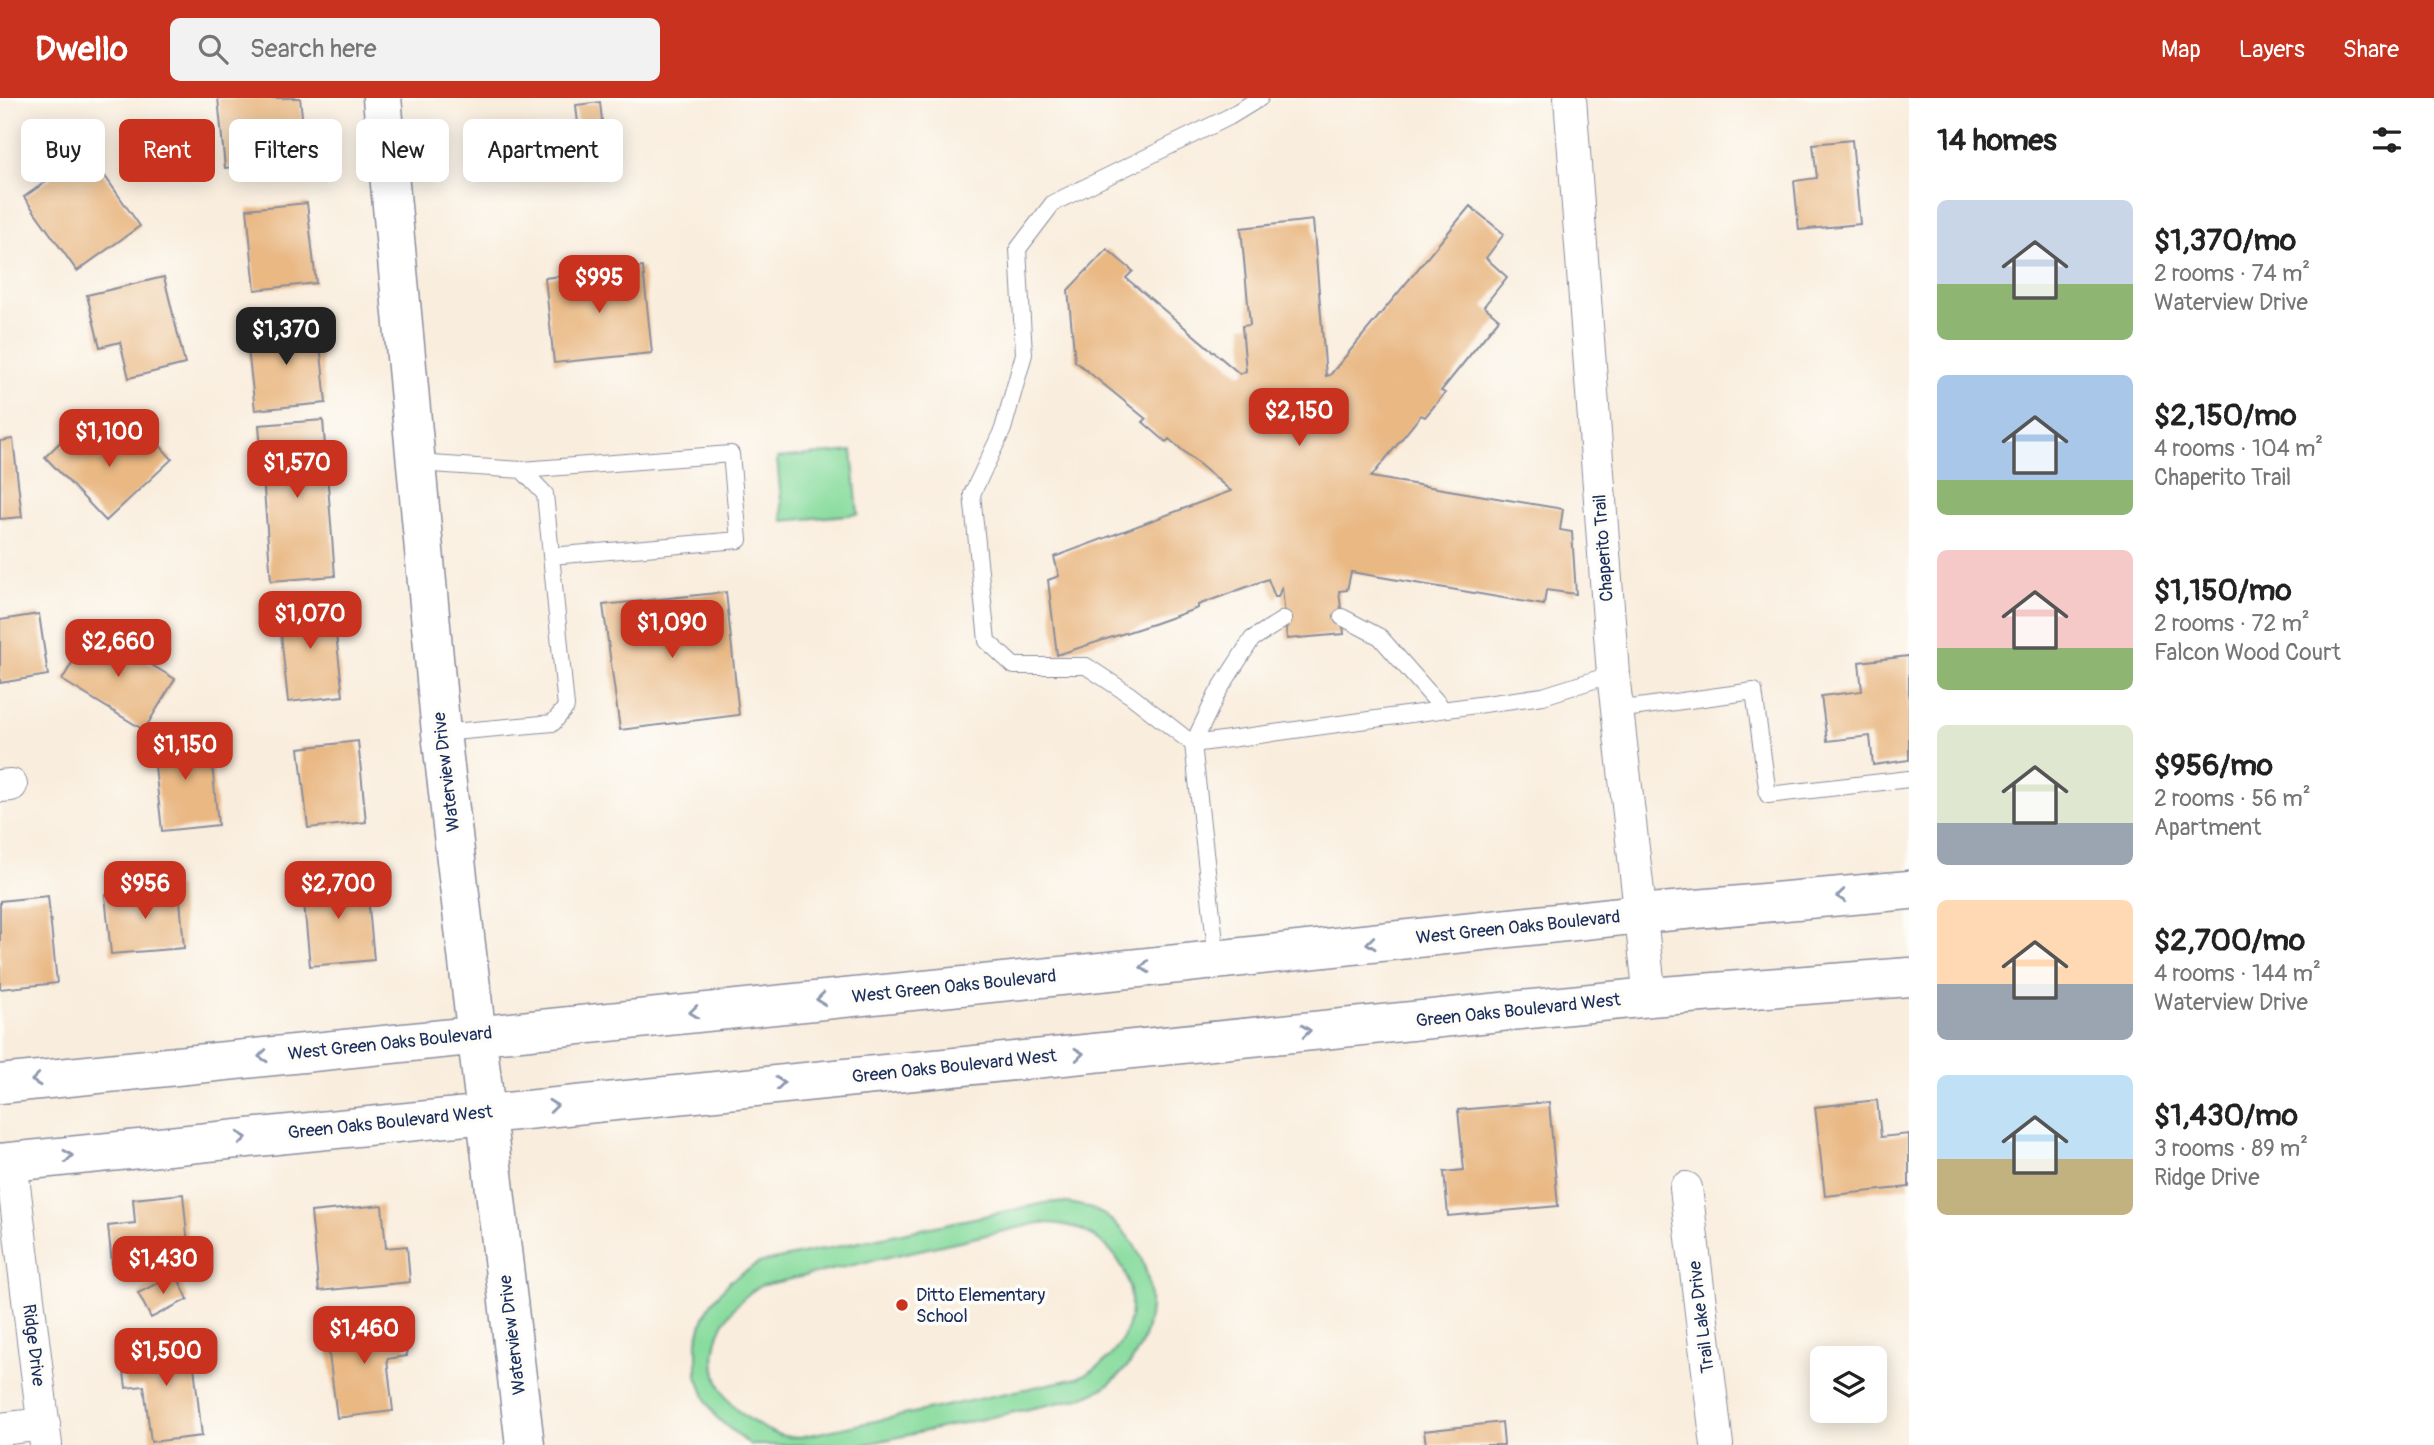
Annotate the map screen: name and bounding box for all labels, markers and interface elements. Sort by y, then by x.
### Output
search box [170,18,660,81]
text: Dwello [35,29,128,70]
icon: search [194,30,232,68]
text: Search here [250,33,377,65]
text: Map [2161,35,2201,64]
text: Layers [2239,35,2305,64]
text: Share [2343,35,2399,64]
chip: Buy [21,119,105,182]
chip: Rent [119,119,215,182]
chip: Filters [229,119,342,182]
chip: New [356,119,449,182]
chip: Apartment [463,119,623,182]
icon: filters [2368,121,2406,159]
text: 14 homes [1937,122,2057,159]
text: $1,370/mo [2154,222,2296,259]
icon: home [1993,228,2077,312]
pin: $995 [558,256,640,315]
text: 2 rooms · 74 m² [2154,259,2310,288]
text: $995 [575,263,623,292]
text: Waterview Drive [2154,288,2308,317]
pin: $1,370 [229,308,343,367]
text: $1,370 [252,315,320,344]
pin: $2,150 [1242,388,1356,448]
text: $2,150 [1265,396,1333,425]
text: $2,150/mo [2154,397,2297,434]
icon: home [1993,403,2077,487]
pin: $1,100 [52,410,166,469]
text: $1,100 [75,417,143,446]
text: 4 rooms · 104 m² [2154,434,2323,463]
pin: $1,570 [240,440,354,500]
text: $1,570 [263,448,331,477]
text: Chaperito Trail [2154,463,2291,492]
street label: Chaperito Trail [1588,494,1619,602]
text: $1,150/mo [2154,572,2292,609]
icon: home [1993,578,2077,662]
pin: $1,070 [253,592,367,651]
text: $1,070 [275,599,345,628]
pin: $1,090 [615,601,729,660]
text: $1,090 [637,608,707,637]
text: 2 rooms · 72 m² [2154,609,2310,638]
pin: $2,660 [61,620,175,679]
text: $2,660 [81,627,155,656]
text: Falcon Wood Court [2154,638,2341,667]
street label: Waterview Drive [428,711,465,833]
pin: $1,150 [128,722,242,782]
text: $1,150 [153,730,217,759]
text: $956/mo [2154,747,2273,784]
icon: home [1993,753,2077,837]
text: 2 rooms · 56 m² [2154,784,2311,813]
text: Apartment [2154,813,2261,842]
pin: $956 [104,862,186,921]
pin: $2,700 [281,862,395,921]
text: $956 [120,869,170,898]
text: $2,700 [301,869,375,898]
one-way arrow [1835,888,1846,903]
street label: West Green Oaks Boulevard [1415,905,1622,950]
text: $2,700/mo [2154,922,2305,959]
icon: home [1993,928,2077,1012]
one-way arrow [1365,935,1376,950]
one-way arrow [1139,959,1150,974]
text: 4 rooms · 144 m² [2154,959,2321,988]
street label: West Green Oaks Boulevard [851,964,1058,1009]
street label: Green Oaks Boulevard West [1415,988,1622,1033]
text: Waterview Drive [2154,988,2308,1017]
one-way arrow [815,991,826,1006]
one-way arrow [688,1004,699,1019]
street label: West Green Oaks Boulevard [287,1021,494,1066]
one-way arrow [1300,1024,1311,1039]
street label: Green Oaks Boulevard West [851,1044,1058,1089]
one-way arrow [1073,1046,1085,1061]
one-way arrow [257,1048,268,1063]
one-way arrow [30,1072,41,1087]
one-way arrow [775,1076,786,1091]
text: $1,430/mo [2154,1097,2298,1134]
one-way arrow [548,1098,559,1113]
street label: Green Oaks Boulevard West [287,1100,494,1145]
icon: home [1993,1103,2077,1187]
one-way arrow [236,1130,248,1145]
text: 3 rooms · 89 m² [2154,1134,2308,1163]
one-way arrow [62,1148,74,1163]
text: Ridge Drive [2154,1163,2260,1192]
pin: $1,430 [106,1236,220,1296]
text: $1,430 [128,1244,198,1273]
street label: Trail Lake Drive [1683,1259,1720,1374]
street label: Waterview Drive [494,1274,531,1396]
place label: Ditto Elementary School [916,1284,1045,1328]
marker: Ditto Elementary School [894,1297,910,1313]
street label: Ridge Drive [17,1303,50,1388]
pin: $1,460 [307,1306,421,1366]
text: $1,460 [329,1314,399,1343]
pin: $1,500 [109,1328,223,1388]
text: $1,500 [130,1336,202,1365]
map controls [1810,1346,1887,1423]
button: layers [1810,1346,1887,1423]

